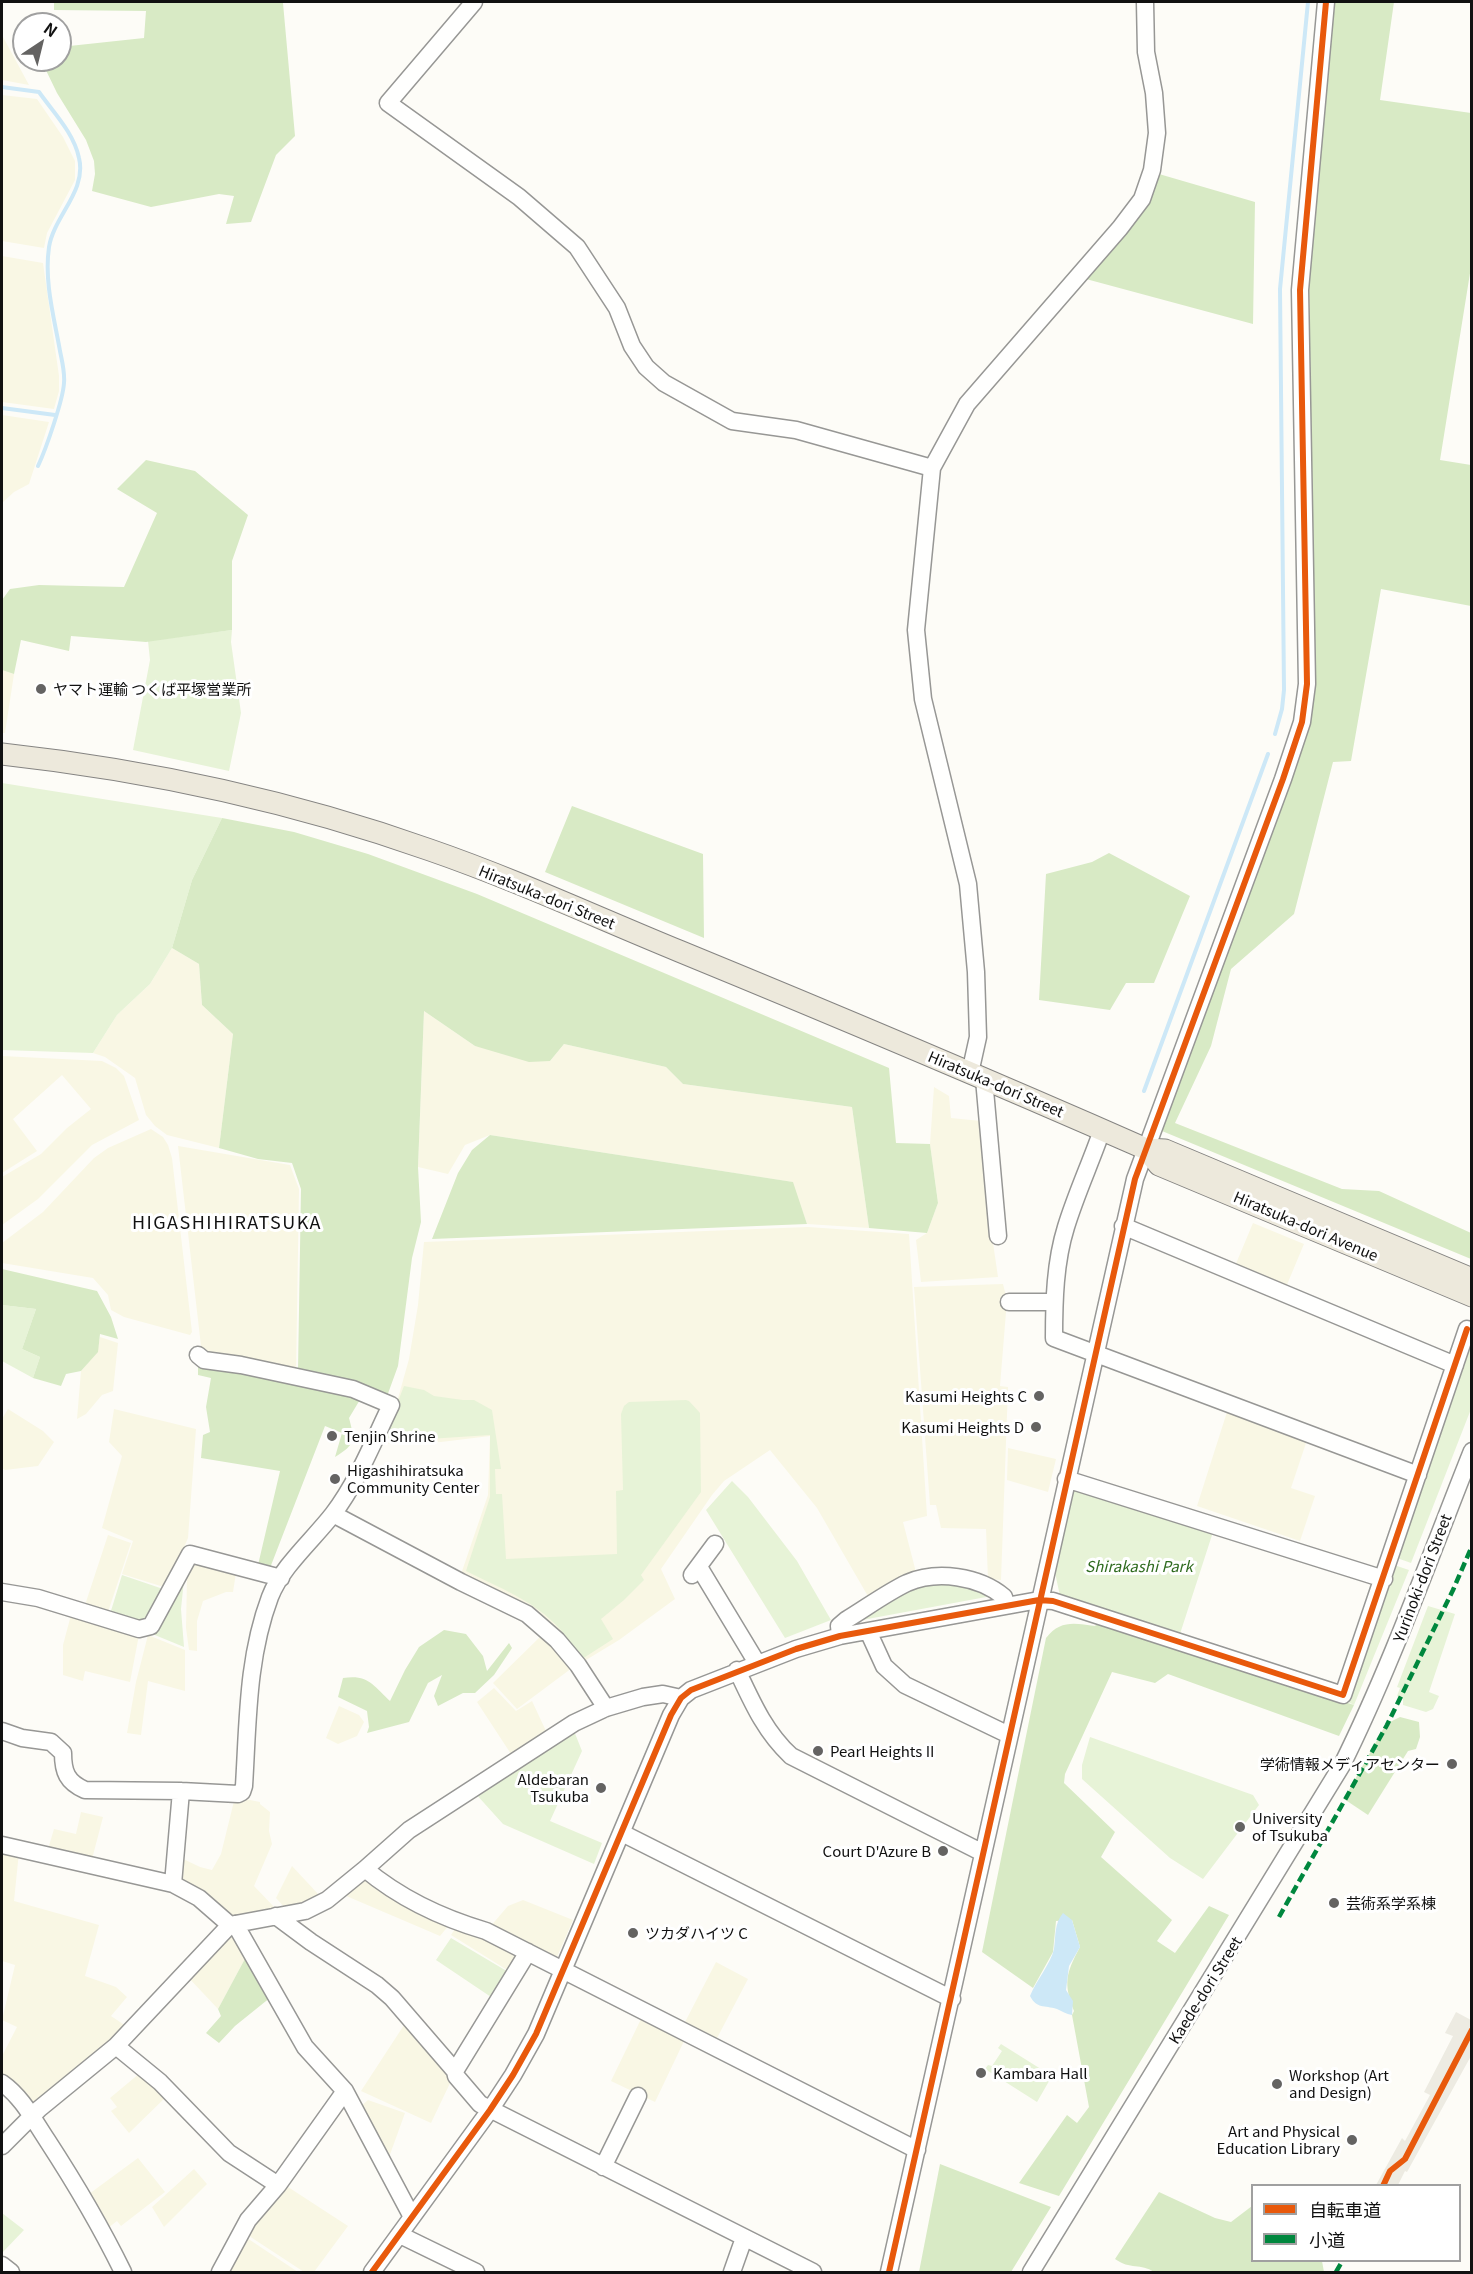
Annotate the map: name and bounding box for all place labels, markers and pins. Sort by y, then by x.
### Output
place label: ヤマト運輸 つくば平塚営業所 [53,680,251,698]
marker: ヤマト運輸 つくば平塚営業所 [34,682,48,696]
place label: Kasumi Heights C [905,1387,1027,1405]
marker: Kasumi Heights C [1032,1389,1046,1403]
place label: Kasumi Heights D [901,1418,1024,1436]
marker: Kasumi Heights D [1029,1420,1043,1434]
place label: Tenjin Shrine [344,1427,436,1445]
marker: Tenjin Shrine [325,1429,339,1443]
place label: Higashihiratsuka Community Center [347,1461,479,1496]
marker: Higashihiratsuka Community Center [328,1472,342,1486]
place label: Pearl Heights II [830,1742,934,1760]
marker: Pearl Heights II [811,1744,825,1758]
place label: 学術情報メディアセンター [1260,1755,1440,1773]
marker: 学術情報メディアセンター [1445,1757,1459,1771]
place label: Aldebaran Tsukuba [518,1770,589,1805]
marker: Aldebaran Tsukuba [594,1781,608,1795]
place label: University of Tsukuba [1252,1809,1328,1844]
marker: University of Tsukuba [1233,1820,1247,1834]
place label: Court D'Azure B [823,1842,931,1860]
marker: Court D'Azure B [936,1844,950,1858]
place label: 芸術系学系棟 [1346,1894,1436,1912]
marker: 芸術系学系棟 [1327,1896,1341,1910]
place label: ツカダハイツ C [645,1924,748,1942]
marker: ツカダハイツ C [626,1926,640,1940]
place label: Kambara Hall [993,2064,1088,2082]
marker: Kambara Hall [974,2066,988,2080]
place label: Workshop (Art and Design) [1289,2066,1389,2101]
marker: Workshop (Art and Design) [1270,2077,1284,2091]
place label: Art and Physical Education Library [1217,2122,1340,2157]
marker: Art and Physical Education Library [1345,2133,1359,2147]

